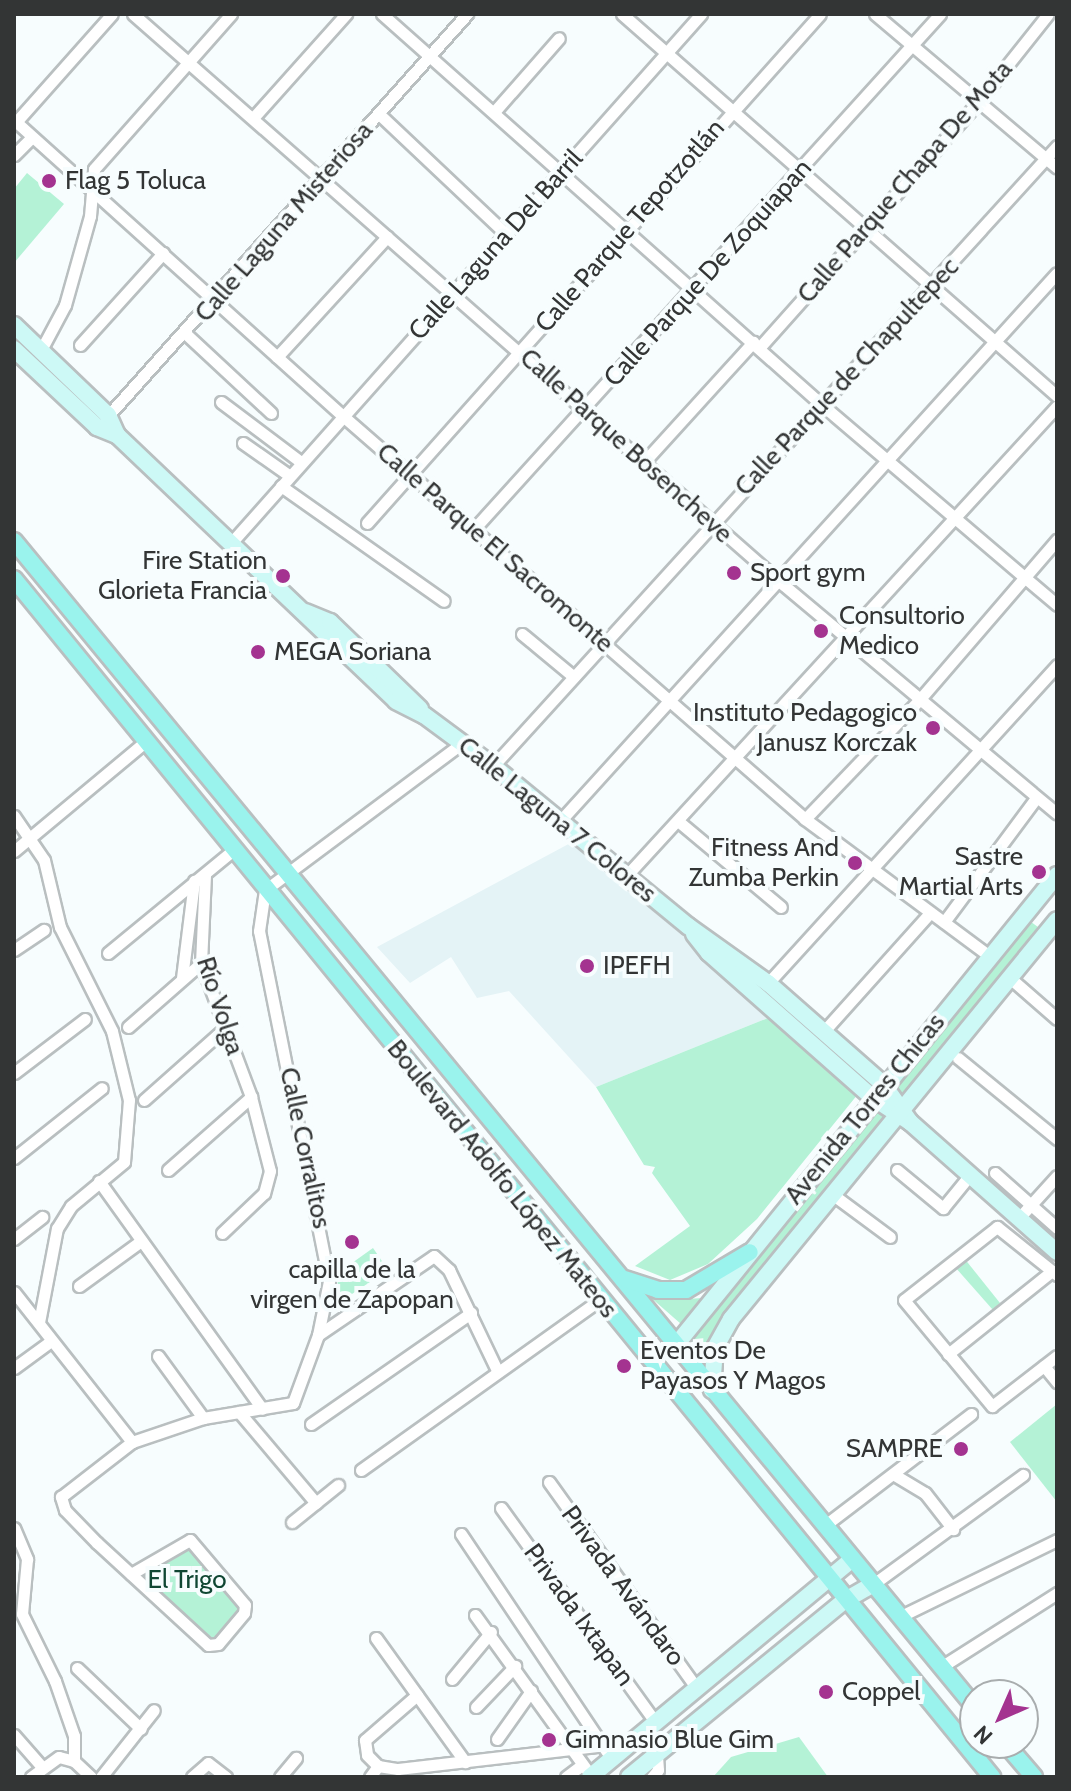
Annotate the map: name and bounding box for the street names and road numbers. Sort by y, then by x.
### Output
street label: Calle Parque Chapa De Mota [791,54,1019,310]
street label: Calle Parque Tepotzotlán [529,113,731,339]
street label: Calle Laguna Misteriosa [189,115,379,329]
street label: Calle Laguna Del Barril [402,144,590,346]
street label: Calle Parque De Zoquiapan [598,153,818,393]
street label: Calle Parque de Chapultepec [729,252,965,502]
street label: Calle Parque Bosencheve [513,342,739,550]
street label: Calle Parque El Sacromonte [370,437,620,659]
street label: Calle Laguna 7 Colores [452,731,662,909]
street label: Río Volga [190,953,250,1059]
street label: Avenida Torres Chicas [778,1007,952,1211]
street label: Boulevard Adolfo López Mateos [380,1034,624,1324]
street label: Calle Corralitos [273,1065,337,1231]
street label: Privada Avándaro [555,1500,691,1672]
street label: Privada Ixtapan [517,1538,641,1692]

